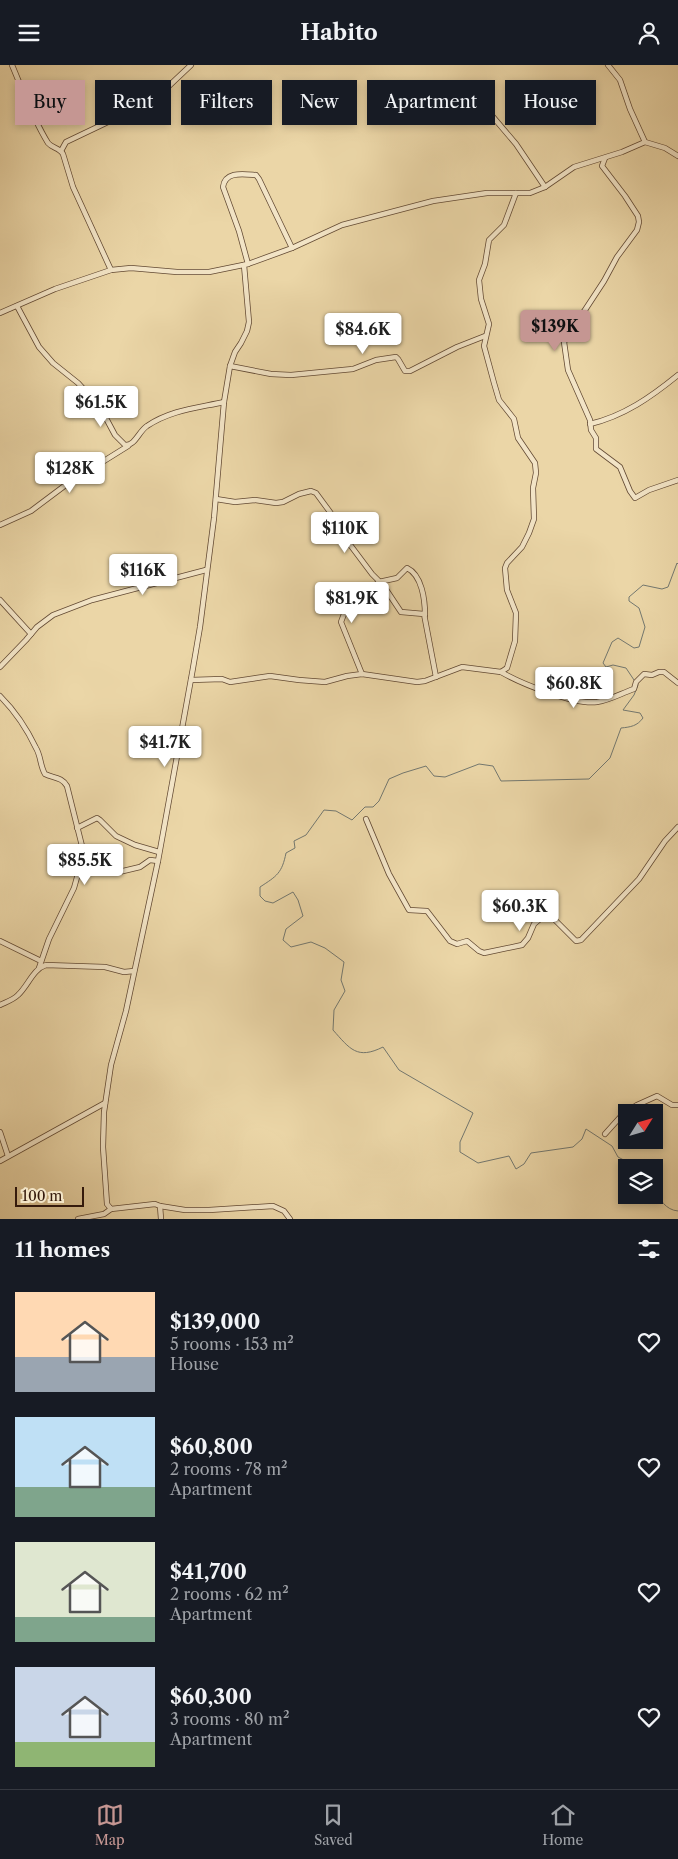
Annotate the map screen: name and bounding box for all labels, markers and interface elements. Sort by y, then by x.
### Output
icon: menu [15,19,43,47]
text: Habito [300,19,378,46]
icon: person [635,19,663,47]
chip: Buy [15,80,85,125]
chip: Rent [95,80,171,125]
chip: Filters [181,80,272,125]
chip: New [282,80,357,125]
chip: Apartment [367,80,495,125]
chip: House [505,80,596,125]
pin: $139K [520,309,590,352]
pin: $84.6K [322,313,404,355]
text: $139K [531,316,579,336]
text: $84.6K [335,319,391,339]
pin: $61.5K [60,385,142,428]
text: $61.5K [75,392,127,412]
pin: $128K [35,451,105,494]
text: $128K [46,458,94,478]
pin: $110K [310,511,380,554]
text: $110K [322,518,368,538]
pin: $116K [108,553,178,596]
text: $116K [120,560,166,580]
pin: $81.9K [311,581,393,624]
text: $81.9K [326,588,378,608]
pin: $60.8K [533,667,615,709]
text: $60.8K [546,673,602,693]
pin: $41.7K [124,725,206,768]
text: $41.7K [140,732,190,752]
pin: $85.5K [44,843,126,886]
text: $85.5K [58,850,112,870]
pin: $60.3K [479,889,561,932]
text: $60.3K [493,896,547,916]
north arrow [618,1104,662,1149]
map controls [618,1104,663,1204]
button: layers [618,1159,663,1204]
scale bar [15,1184,84,1207]
text: 100 m [22,1187,62,1205]
icon: filters [635,1235,663,1263]
text: 11 homes [15,1237,110,1262]
text: $139,000 [170,1309,260,1334]
icon: home [55,1312,115,1372]
icon: heart [635,1328,663,1356]
text: 5 rooms · 153 m² [170,1334,294,1354]
text: House [170,1354,219,1374]
text: $60,800 [170,1434,253,1459]
icon: home [55,1437,115,1497]
icon: heart [635,1453,663,1481]
text: 2 rooms · 78 m² [170,1459,288,1479]
text: Apartment [170,1479,252,1499]
text: $41,700 [170,1559,247,1584]
icon: home [55,1562,115,1622]
icon: heart [635,1578,663,1606]
text: 2 rooms · 62 m² [170,1584,289,1604]
text: Apartment [170,1604,252,1624]
text: $60,300 [170,1684,252,1709]
icon: home [55,1687,115,1747]
icon: heart [635,1703,663,1731]
text: 3 rooms · 80 m² [170,1709,289,1729]
text: Apartment [170,1729,252,1749]
tab: Map [95,1801,125,1849]
tab: Saved [314,1801,353,1849]
tab: Home [542,1801,583,1849]

